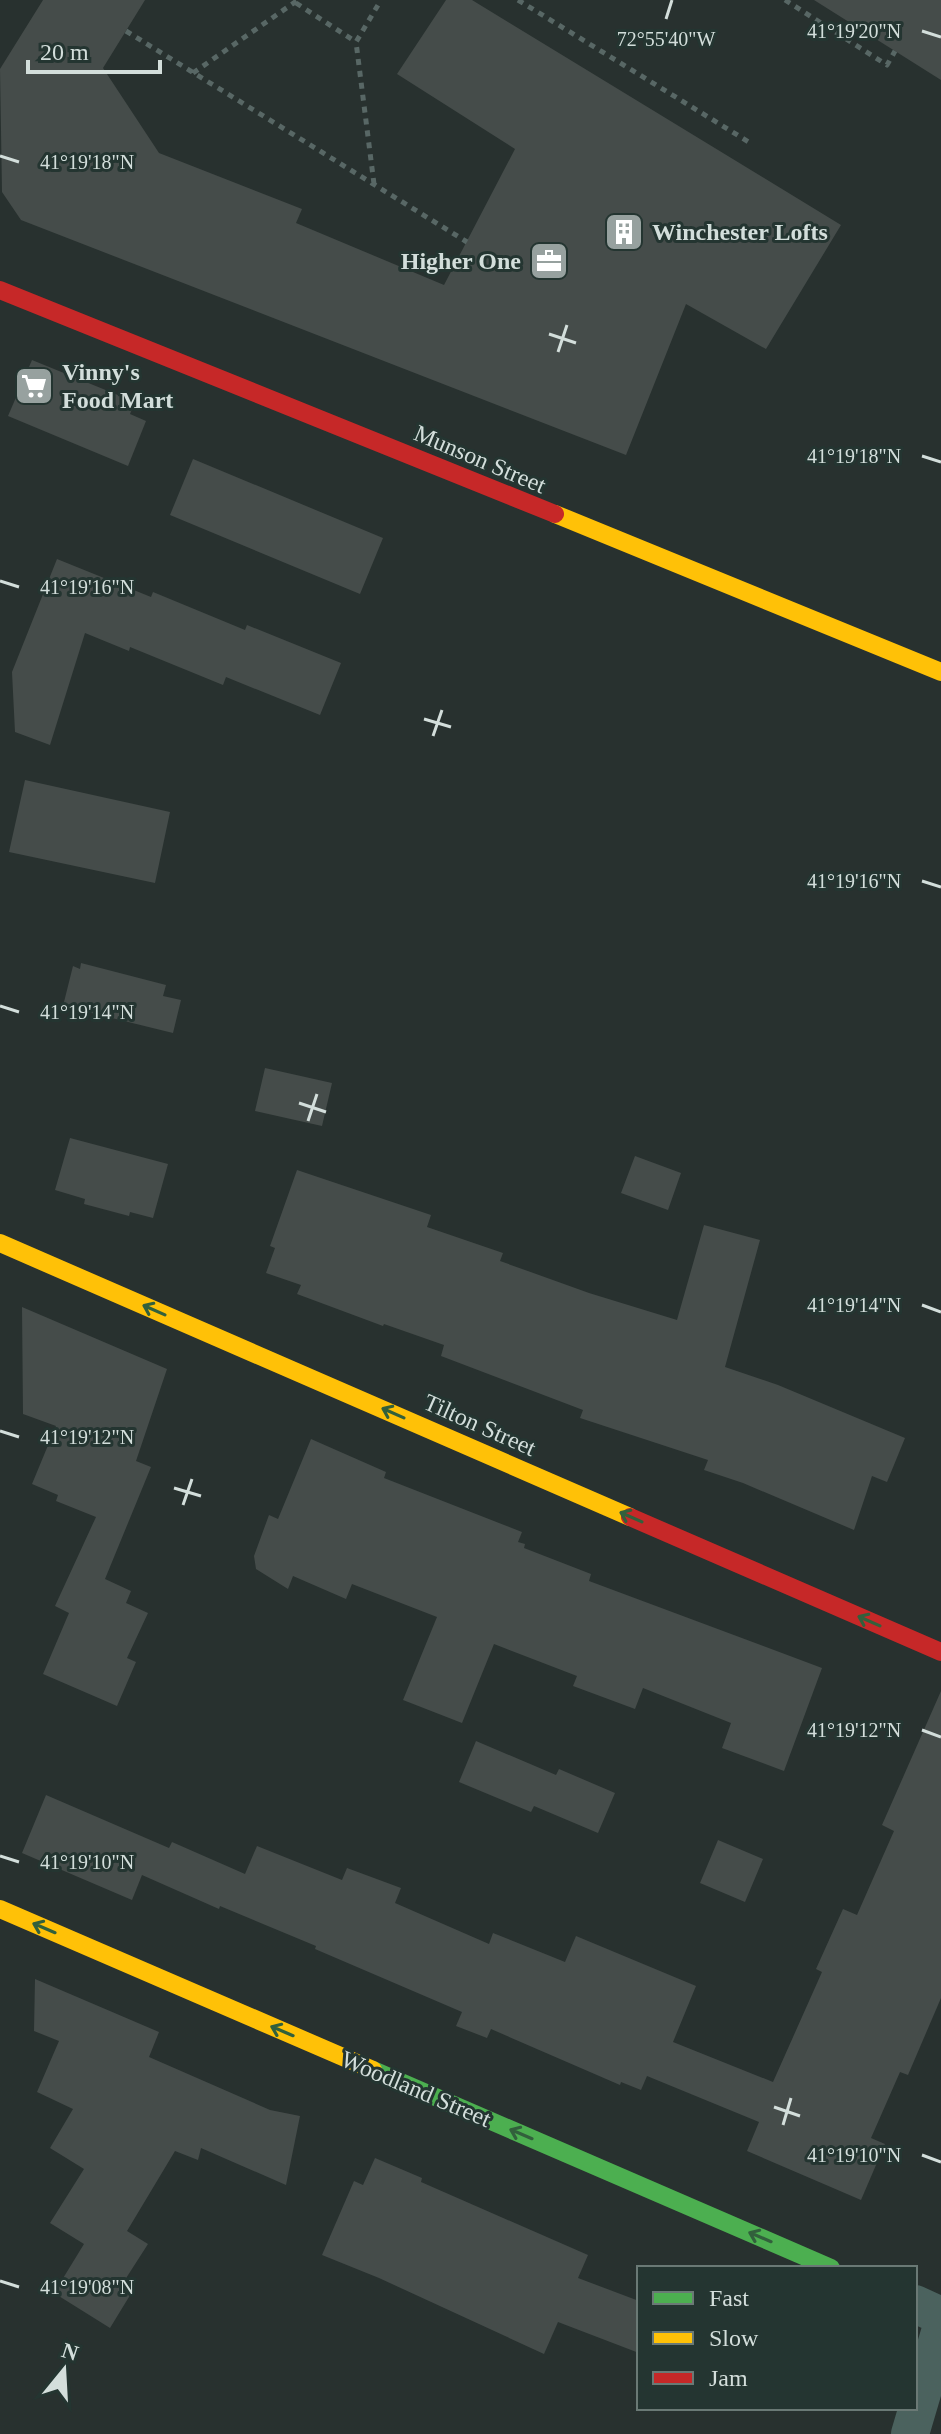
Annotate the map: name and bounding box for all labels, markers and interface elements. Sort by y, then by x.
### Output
text: 41°19'20"N [807,20,901,42]
scale bar [28,24,160,74]
text: 72°55'40"W [617,28,715,50]
text: 20 m [40,39,89,65]
text: 41°19'18"N [40,151,134,173]
building icon: Winchester Lofts [603,211,645,253]
place label: Winchester Lofts [652,219,828,245]
office icon: Higher One [528,240,570,282]
place label: Higher One [401,248,521,274]
place label: Vinny's Food Mart [62,359,173,413]
supermarket icon: Vinny's Food Mart [13,365,55,407]
street label: Munson Street [410,420,550,499]
text: 41°19'18"N [807,445,901,467]
text: 41°19'16"N [40,576,134,598]
text: 41°19'16"N [807,870,901,892]
text: 41°19'14"N [40,1001,134,1023]
text: 41°19'14"N [807,1294,901,1316]
one-way arrow [142,1301,167,1316]
street label: Tilton Street [420,1389,540,1461]
one-way arrow [381,1405,405,1420]
text: 41°19'12"N [40,1426,134,1448]
one-way arrow [619,1509,643,1524]
one-way arrow [858,1612,882,1627]
text: 41°19'12"N [807,1719,901,1741]
text: 41°19'10"N [40,1851,134,1873]
one-way arrow [32,1920,57,1935]
one-way arrow [271,2023,295,2038]
street label: Woodland Street [337,2046,495,2132]
one-way arrow [509,2126,534,2141]
text: 41°19'10"N [807,2144,901,2166]
one-way arrow [748,2229,773,2244]
legend [637,2266,917,2410]
text: 41°19'08"N [40,2276,134,2298]
text: Fast [709,2285,749,2311]
text: Slow [709,2325,759,2351]
north arrow [24,2330,104,2410]
text: N [59,2337,82,2366]
text: Jam [709,2365,748,2391]

